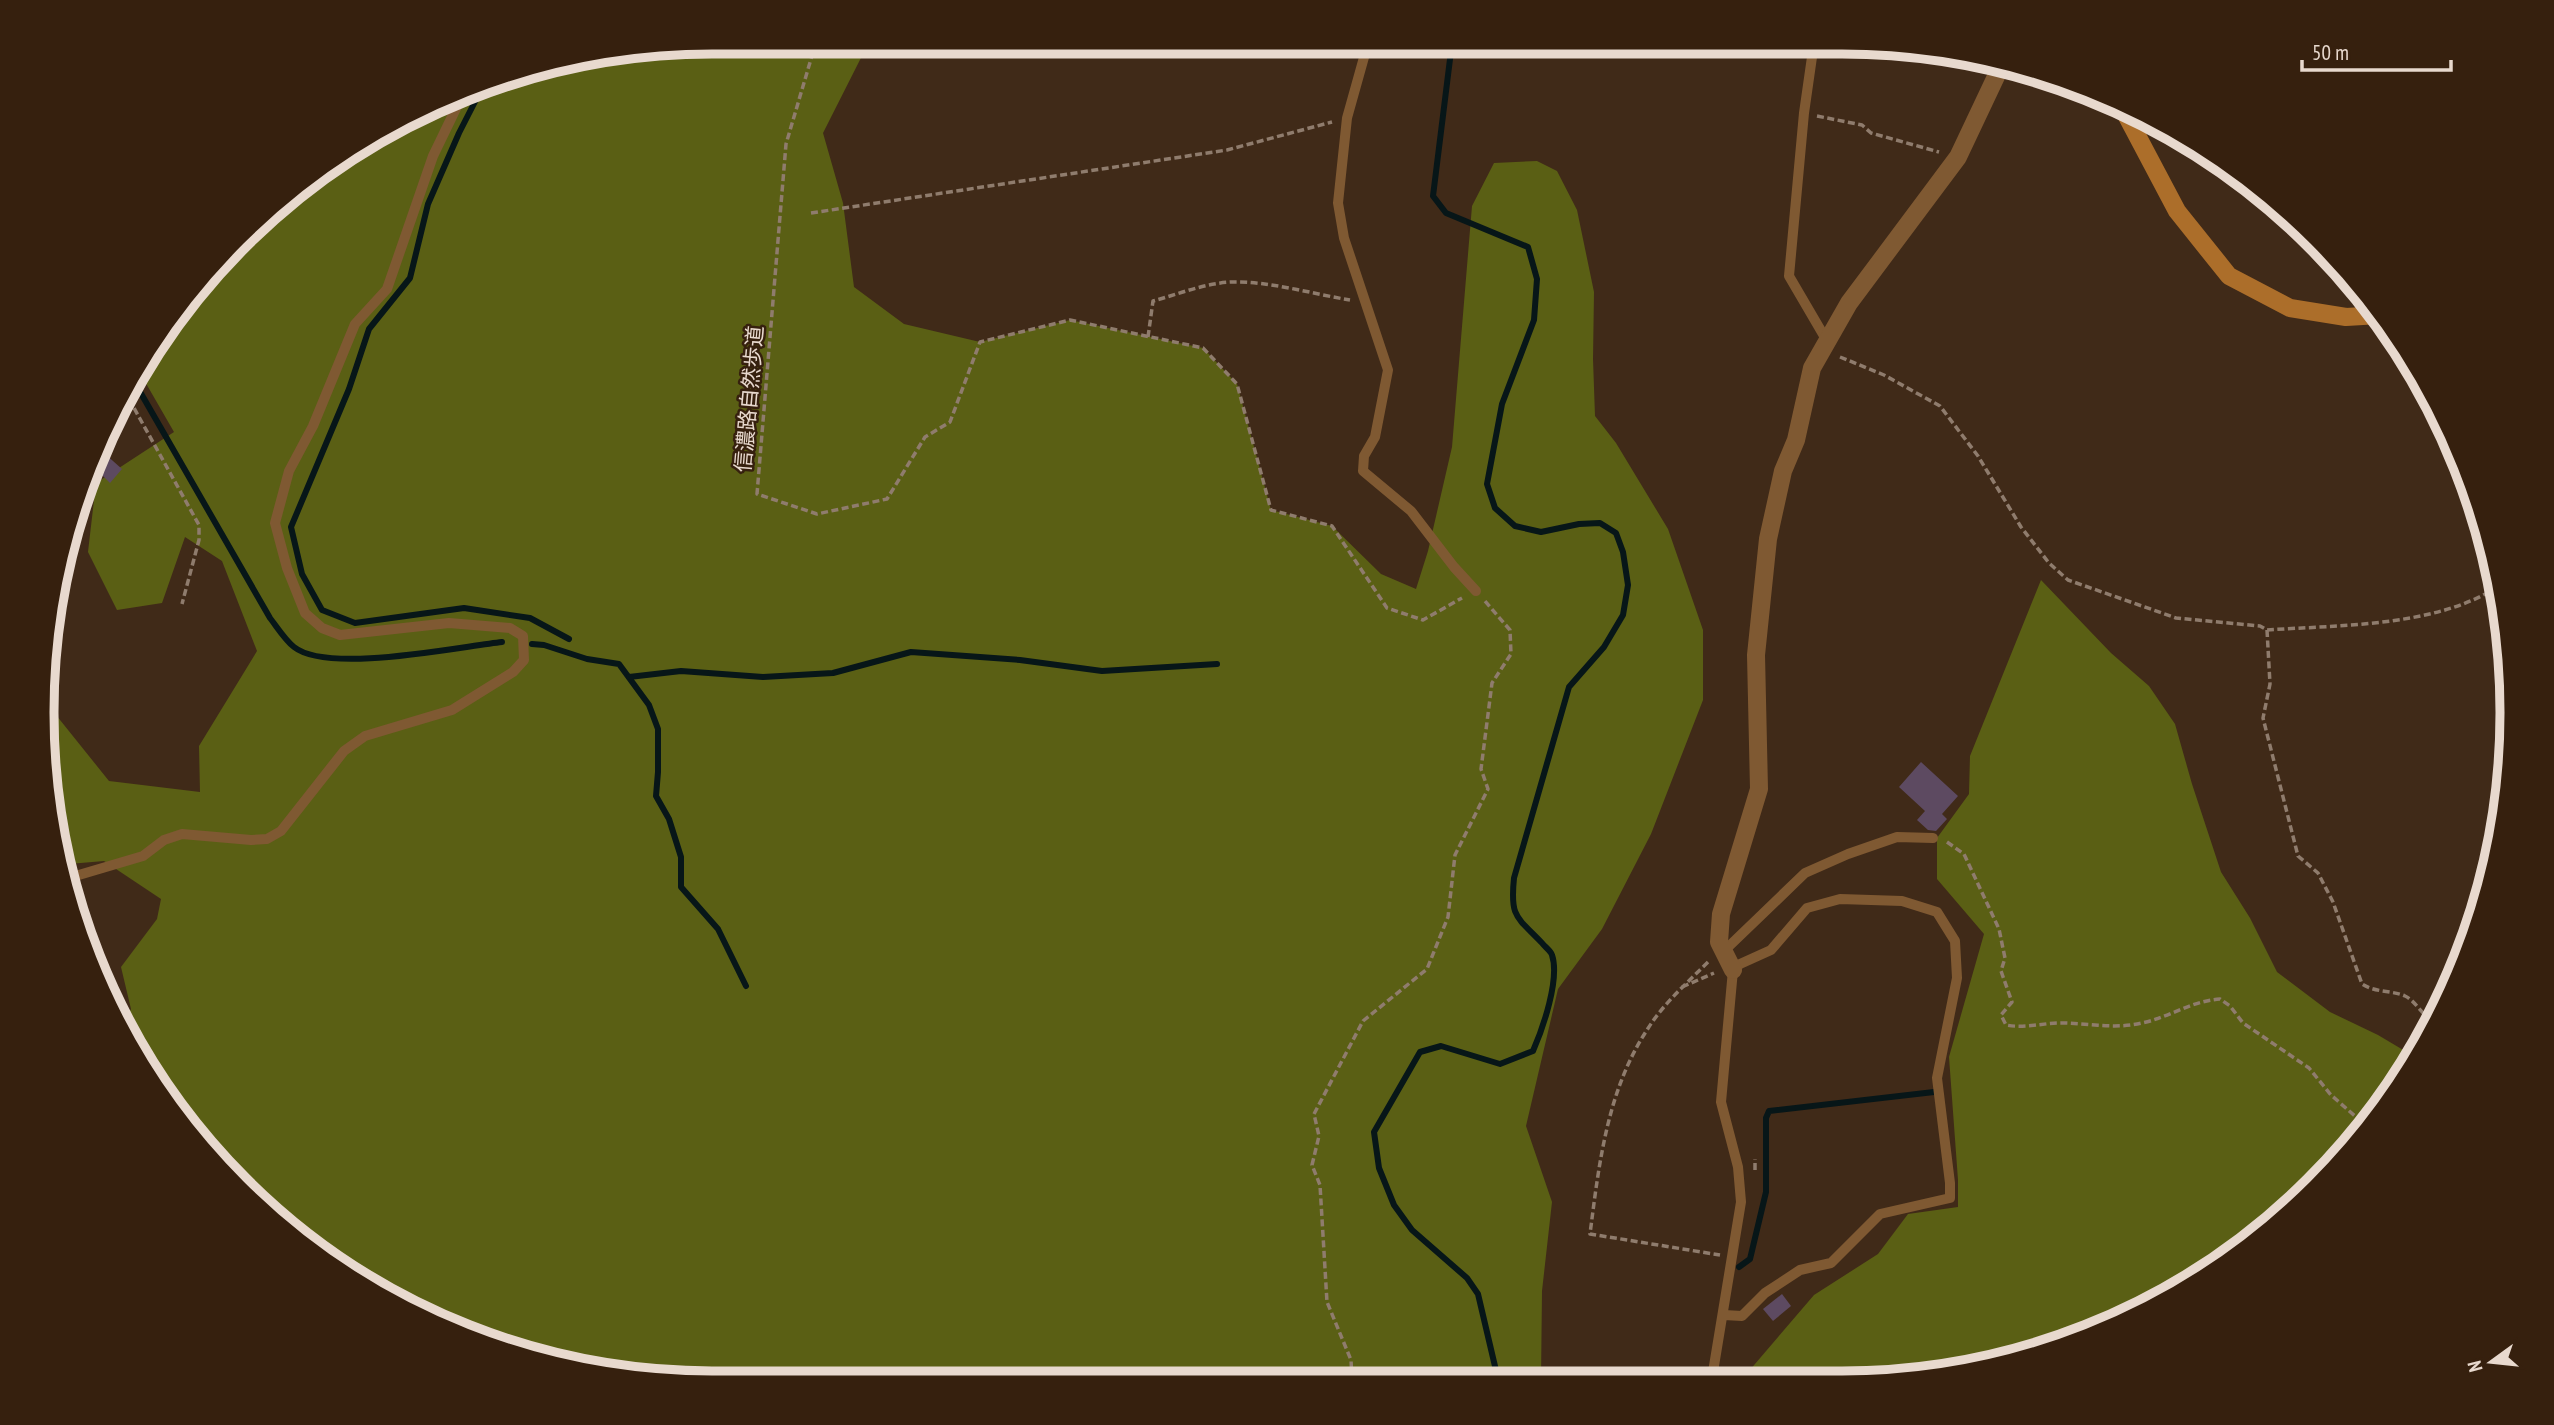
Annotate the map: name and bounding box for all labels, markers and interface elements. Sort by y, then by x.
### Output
scale bar [2302,28,2451,72]
text: 50 m [2312,39,2349,66]
street label: 信濃路自然歩道 [729,325,769,473]
north arrow [2456,1327,2526,1397]
text: N [2462,1358,2487,1374]

